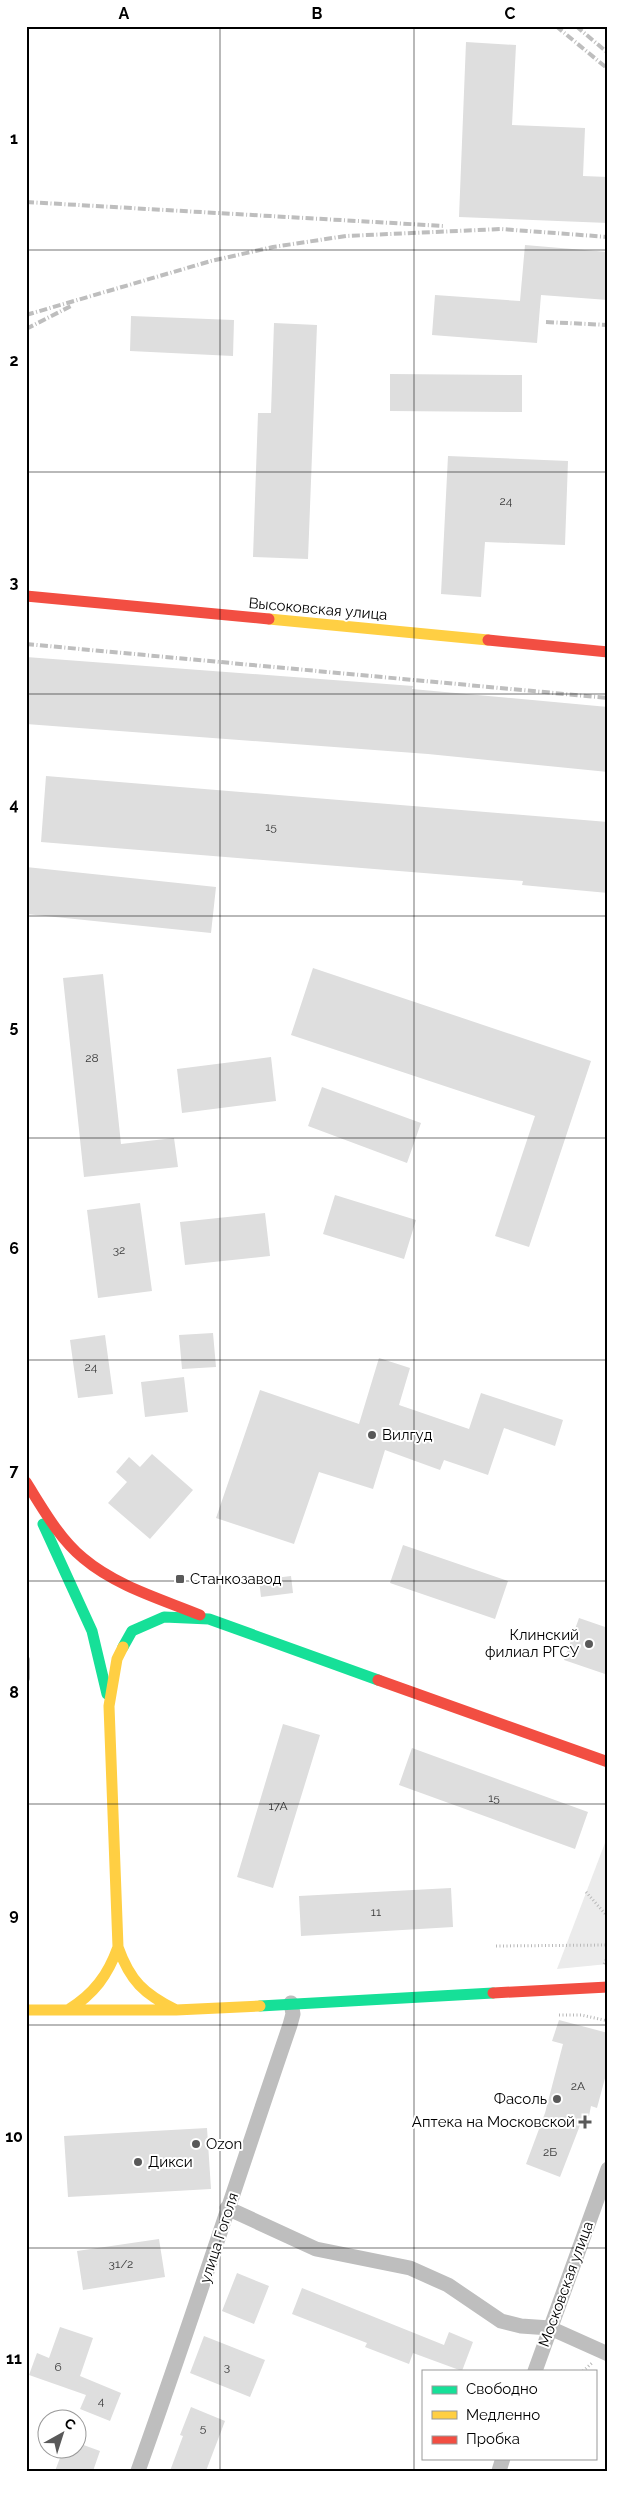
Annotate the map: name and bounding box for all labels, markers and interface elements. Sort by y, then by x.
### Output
text: A [119,4,130,23]
text: B [312,4,323,23]
text: C [505,4,516,23]
text: 1 [10,129,18,148]
text: 2 [9,351,19,370]
house number: 24 [500,494,513,508]
text: 3 [10,573,19,592]
street label: Высоковская улица [248,594,388,624]
text: 4 [9,795,19,814]
house number: 15 [265,820,277,834]
text: 5 [10,1017,19,1036]
house number: 28 [85,1051,99,1065]
text: 6 [9,1239,19,1258]
house number: 32 [113,1243,125,1257]
house number: 24 [85,1360,98,1374]
place label: Вилгуд [382,1426,433,1444]
marker: Вилгуд [366,1429,378,1441]
text: 7 [10,1461,19,1480]
place label: Станкозавод [190,1570,282,1588]
marker: Станкозавод [174,1573,186,1585]
place label: Клинский филиал РГСУ [485,1626,580,1661]
marker: Клинский филиал РГСУ [583,1638,595,1650]
text: 8 [9,1683,19,1702]
house number: 15 [488,1791,500,1805]
house number: 17А [268,1799,288,1813]
text: 9 [9,1905,19,1924]
house number: 11 [371,1905,381,1919]
house number: 2А [571,2079,585,2093]
place label: Фасоль [494,2090,547,2108]
marker: Фасоль [551,2093,563,2105]
place label: Аптека на Московской [412,2113,575,2131]
marker: Аптека на Московской [579,2116,591,2128]
text: 10 [5,2127,23,2146]
place label: Ozon [206,2135,242,2153]
marker: Ozon [190,2138,202,2150]
house number: 2Б [543,2145,557,2159]
place label: Дикси [148,2153,193,2171]
marker: Дикси [132,2156,144,2168]
street label: улица Гоголя [196,2190,242,2286]
street label: Московская улица [535,2219,597,2349]
house number: 31/2 [109,2257,133,2271]
text: 11 [6,2349,22,2368]
house number: 6 [54,2360,62,2374]
house number: 3 [224,2360,230,2374]
legend [422,2370,596,2460]
text: Свободно [466,2380,538,2398]
house number: 4 [98,2394,105,2408]
text: Медленно [466,2406,540,2424]
north arrow [38,2410,88,2460]
text: С [61,2415,79,2433]
house number: 5 [200,2421,207,2435]
text: Пробка [466,2430,520,2448]

